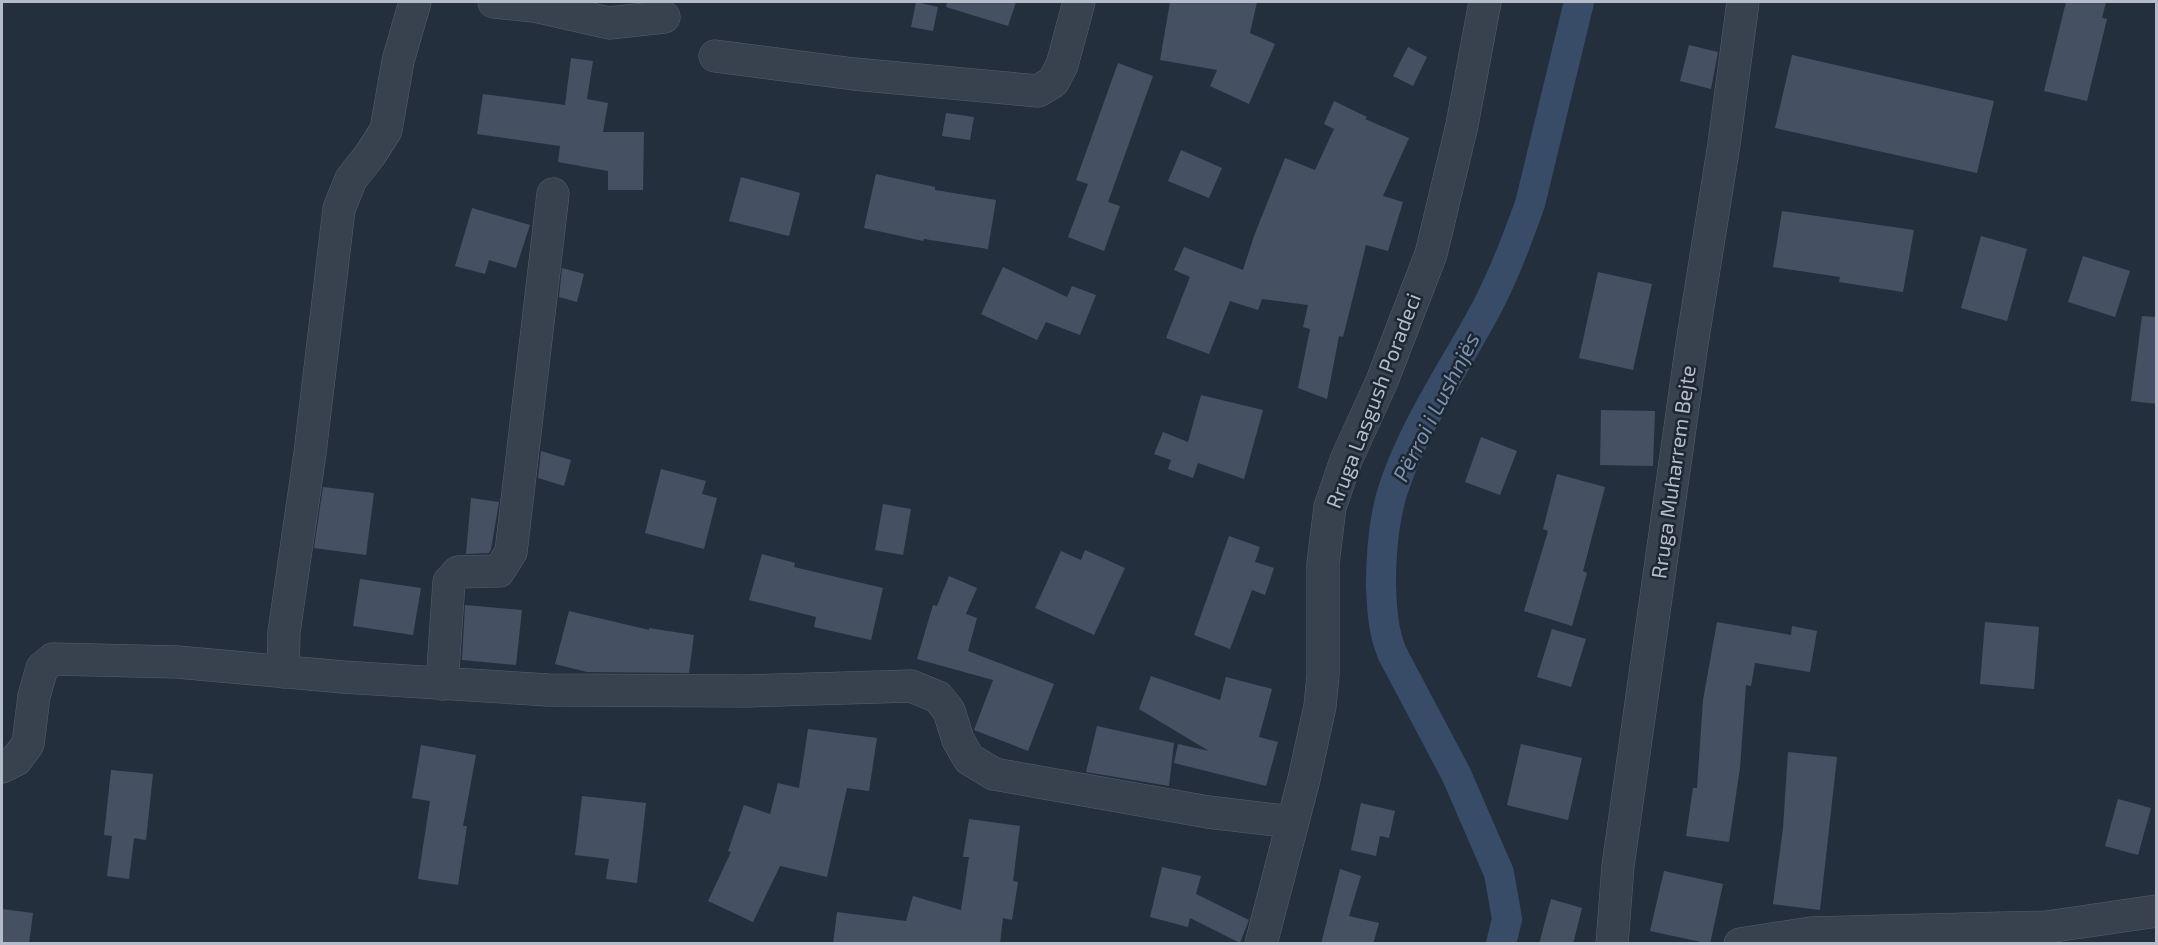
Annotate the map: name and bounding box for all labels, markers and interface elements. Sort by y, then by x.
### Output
street label: Rruga Lasgush Poradeci [1320,289,1425,512]
water label: Përroi i Lushnjës [1386,328,1485,486]
street label: Rruga Muharrem Bejte [1645,364,1701,580]

